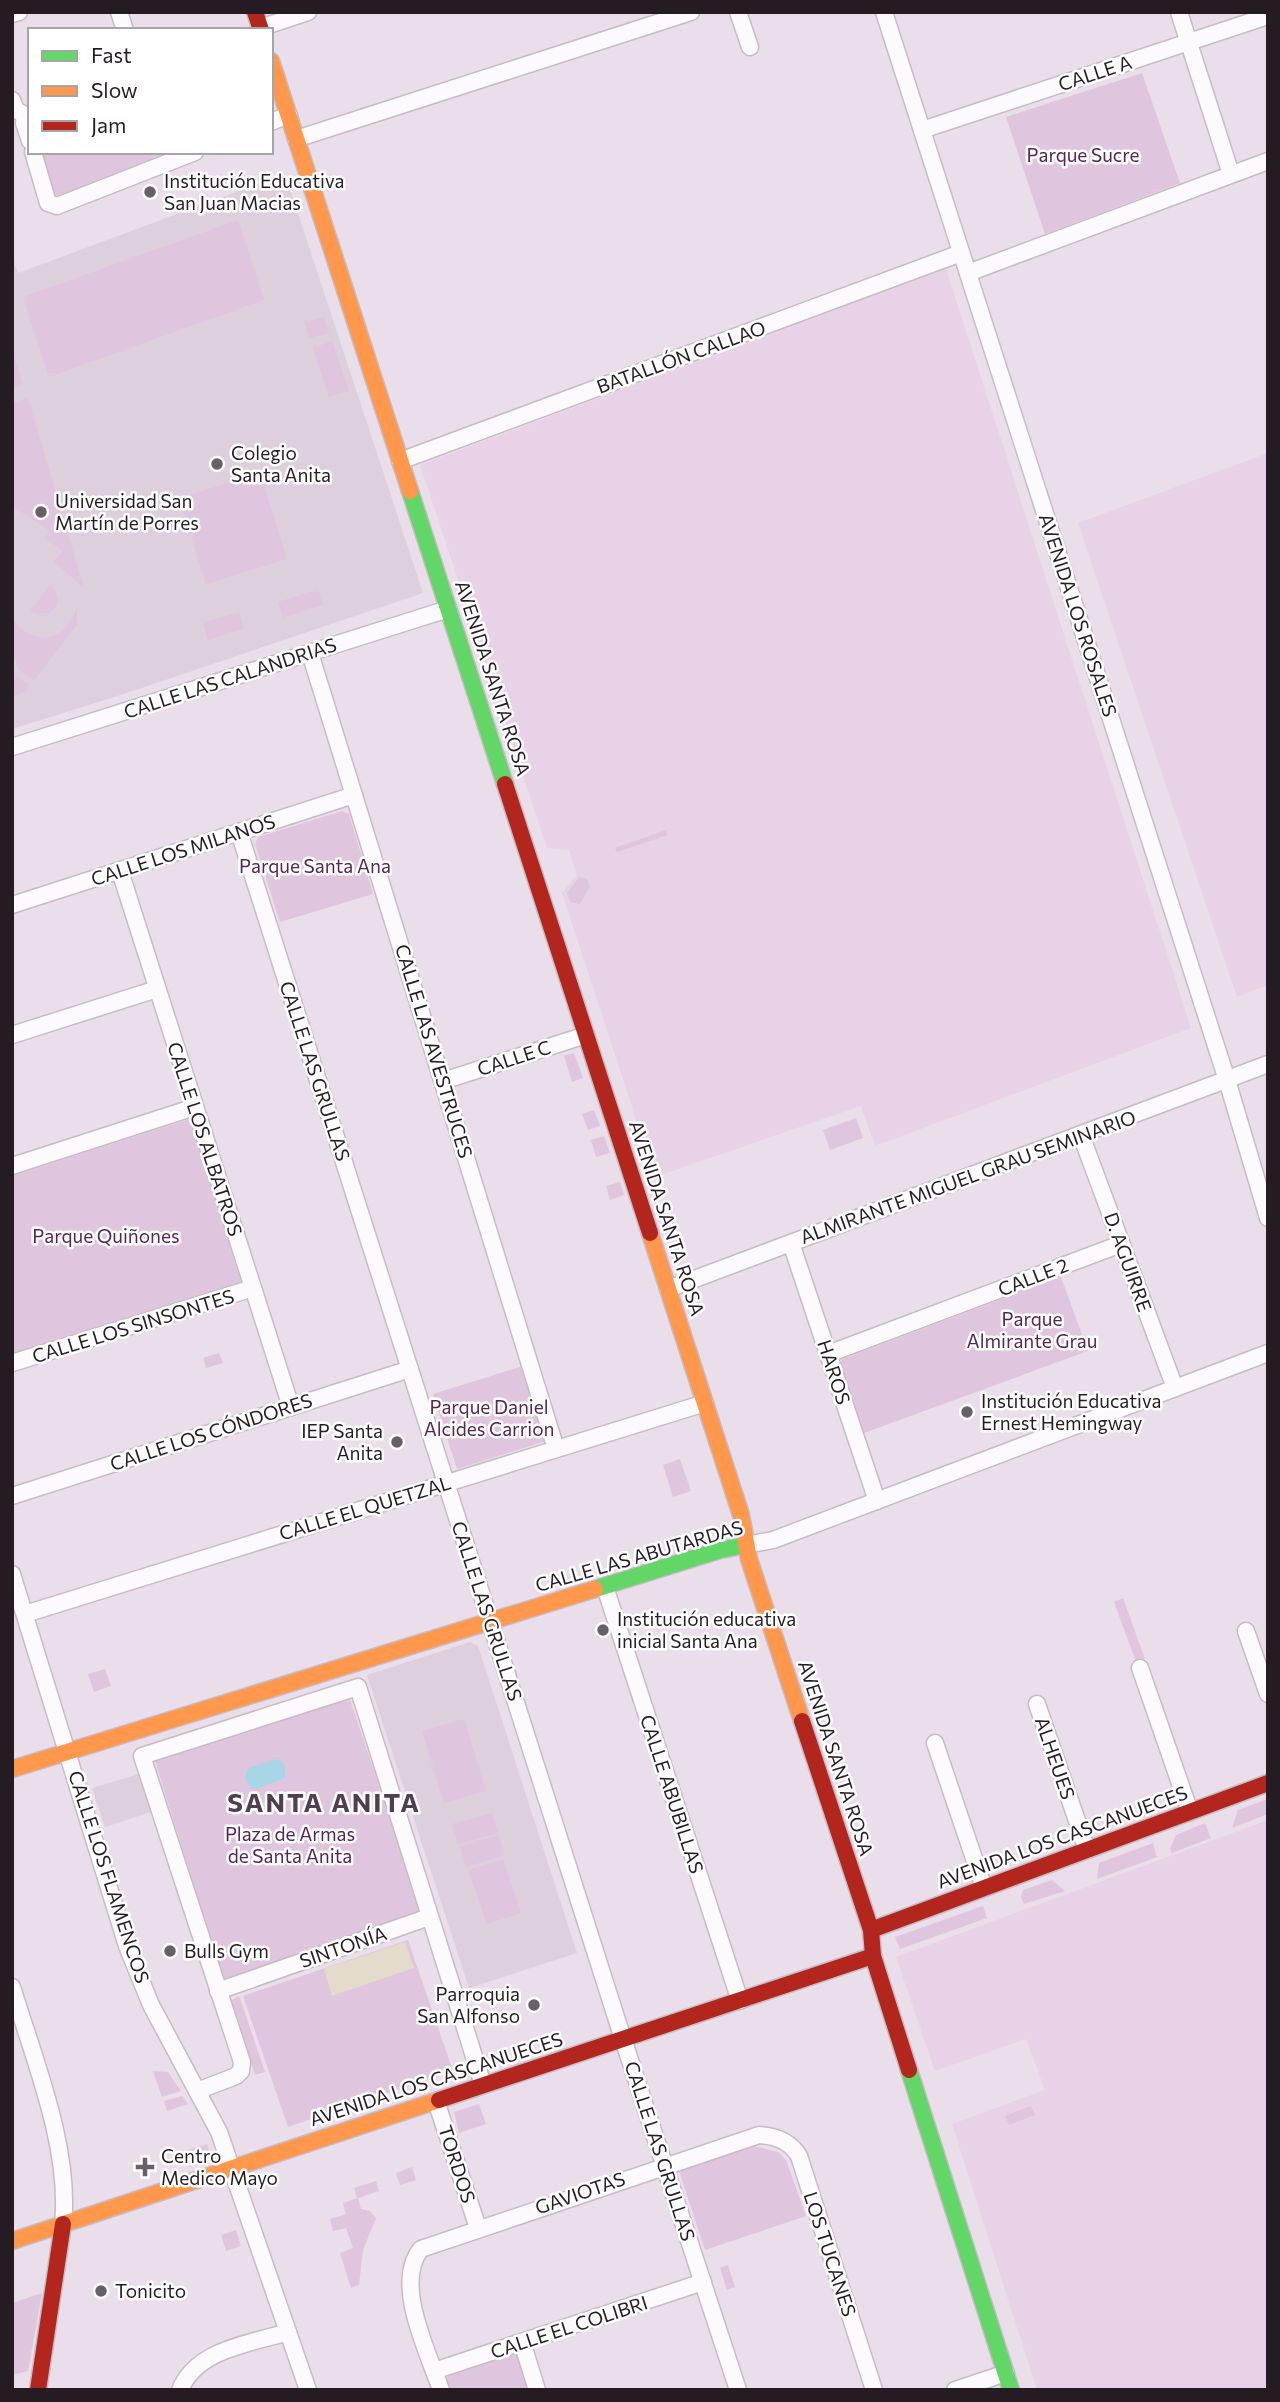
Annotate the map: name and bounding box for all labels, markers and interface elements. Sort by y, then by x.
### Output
legend [28,28,273,154]
text: Fast [91,42,132,67]
street label: CALLE A [1055,50,1134,95]
text: Slow [91,77,138,102]
text: Jam [91,112,126,137]
park label: Parque Sucre [1027,143,1139,166]
place label: Institución Educativa San Juan Macias [164,169,344,214]
marker: Institución Educativa San Juan Macias [142,184,158,200]
street label: BATALLÓN CALLAO [593,314,768,398]
place label: Colegio Santa Anita [231,441,331,486]
marker: Colegio Santa Anita [209,456,225,472]
place label: Universidad San Martín de Porres [55,489,199,534]
marker: Universidad San Martín de Porres [33,504,49,520]
street label: AVENIDA LOS ROSALES [1035,510,1122,719]
street label: AVENIDA SANTA ROSA [451,577,536,778]
street label: CALLE LAS CALANDRIAS [121,632,339,723]
street label: CALLE LOS MILANOS [88,809,278,890]
park label: Parque Santa Ana [239,854,391,877]
street label: CALLE LAS AVESTRUCES [391,941,478,1161]
street label: CALLE LAS GRULLAS [276,978,355,1164]
street label: CALLE C [474,1035,553,1080]
street label: CALLE LOS ALBATROS [163,1039,248,1239]
street label: ALMIRANTE MIGUEL GRAU SEMINARIO [797,1105,1139,1248]
street label: AVENIDA SANTA ROSA [625,1117,710,1318]
street label: D. AGUIRRE [1100,1209,1157,1315]
park label: Parque Quiñones [32,1224,180,1247]
street label: CALLE 2 [994,1253,1071,1300]
street label: CALLE LOS SINSONTES [29,1284,237,1367]
park label: Parque Almirante Grau [967,1307,1097,1352]
street label: HAROS [813,1337,856,1407]
street label: CALLE LOS CÓNDORES [107,1387,315,1475]
place label: Institución Educativa Ernest Hemingway [981,1389,1161,1434]
park label: Parque Daniel Alcides Carrion [424,1395,554,1440]
marker: Institución Educativa Ernest Hemingway [959,1404,975,1420]
place label: IEP Santa Anita [301,1419,383,1464]
marker: IEP Santa Anita [389,1434,405,1450]
street label: CALLE EL QUETZAL [276,1470,454,1545]
street label: CALLE LAS ABUTARDAS [532,1515,745,1596]
street label: CALLE LAS GRULLAS [448,1518,527,1704]
place label: Institución educativa inicial Santa Ana [617,1607,796,1652]
marker: Institución educativa inicial Santa Ana [595,1622,611,1638]
street label: AVENIDA SANTA ROSA [794,1657,879,1858]
street label: CALLE ABUBILLAS [636,1712,709,1876]
street label: ALHEUES [1031,1714,1080,1802]
street label: CALLE LOS FLAMENCOS [64,1768,155,1986]
street label: AVENIDA LOS CASCANUECES [933,1780,1190,1893]
district label: SANTA ANITA [227,1786,421,1817]
park label: Plaza de Armas de Santa Anita [225,1822,355,1867]
street label: SINTONÍA [296,1921,389,1972]
place label: Bulls Gym [184,1939,269,1962]
marker: Bulls Gym [162,1943,178,1959]
place label: Parroquia San Alfonso [417,1982,520,2027]
marker: Parroquia San Alfonso [526,1997,542,2013]
street label: AVENIDA LOS CASCANUECES [306,2027,565,2130]
street label: CALLE LAS GRULLAS [621,2058,700,2244]
street label: TORDOS [434,2122,481,2206]
place label: Centro Medico Mayo [161,2144,278,2189]
marker: Centro Medico Mayo [135,2157,155,2177]
street label: GAVIOTAS [532,2166,628,2219]
street label: LOS TUCANES [799,2189,861,2319]
place label: Tonicito [115,2279,186,2302]
marker: Tonicito [93,2283,109,2299]
street label: CALLE EL COLIBRI [487,2290,650,2363]

